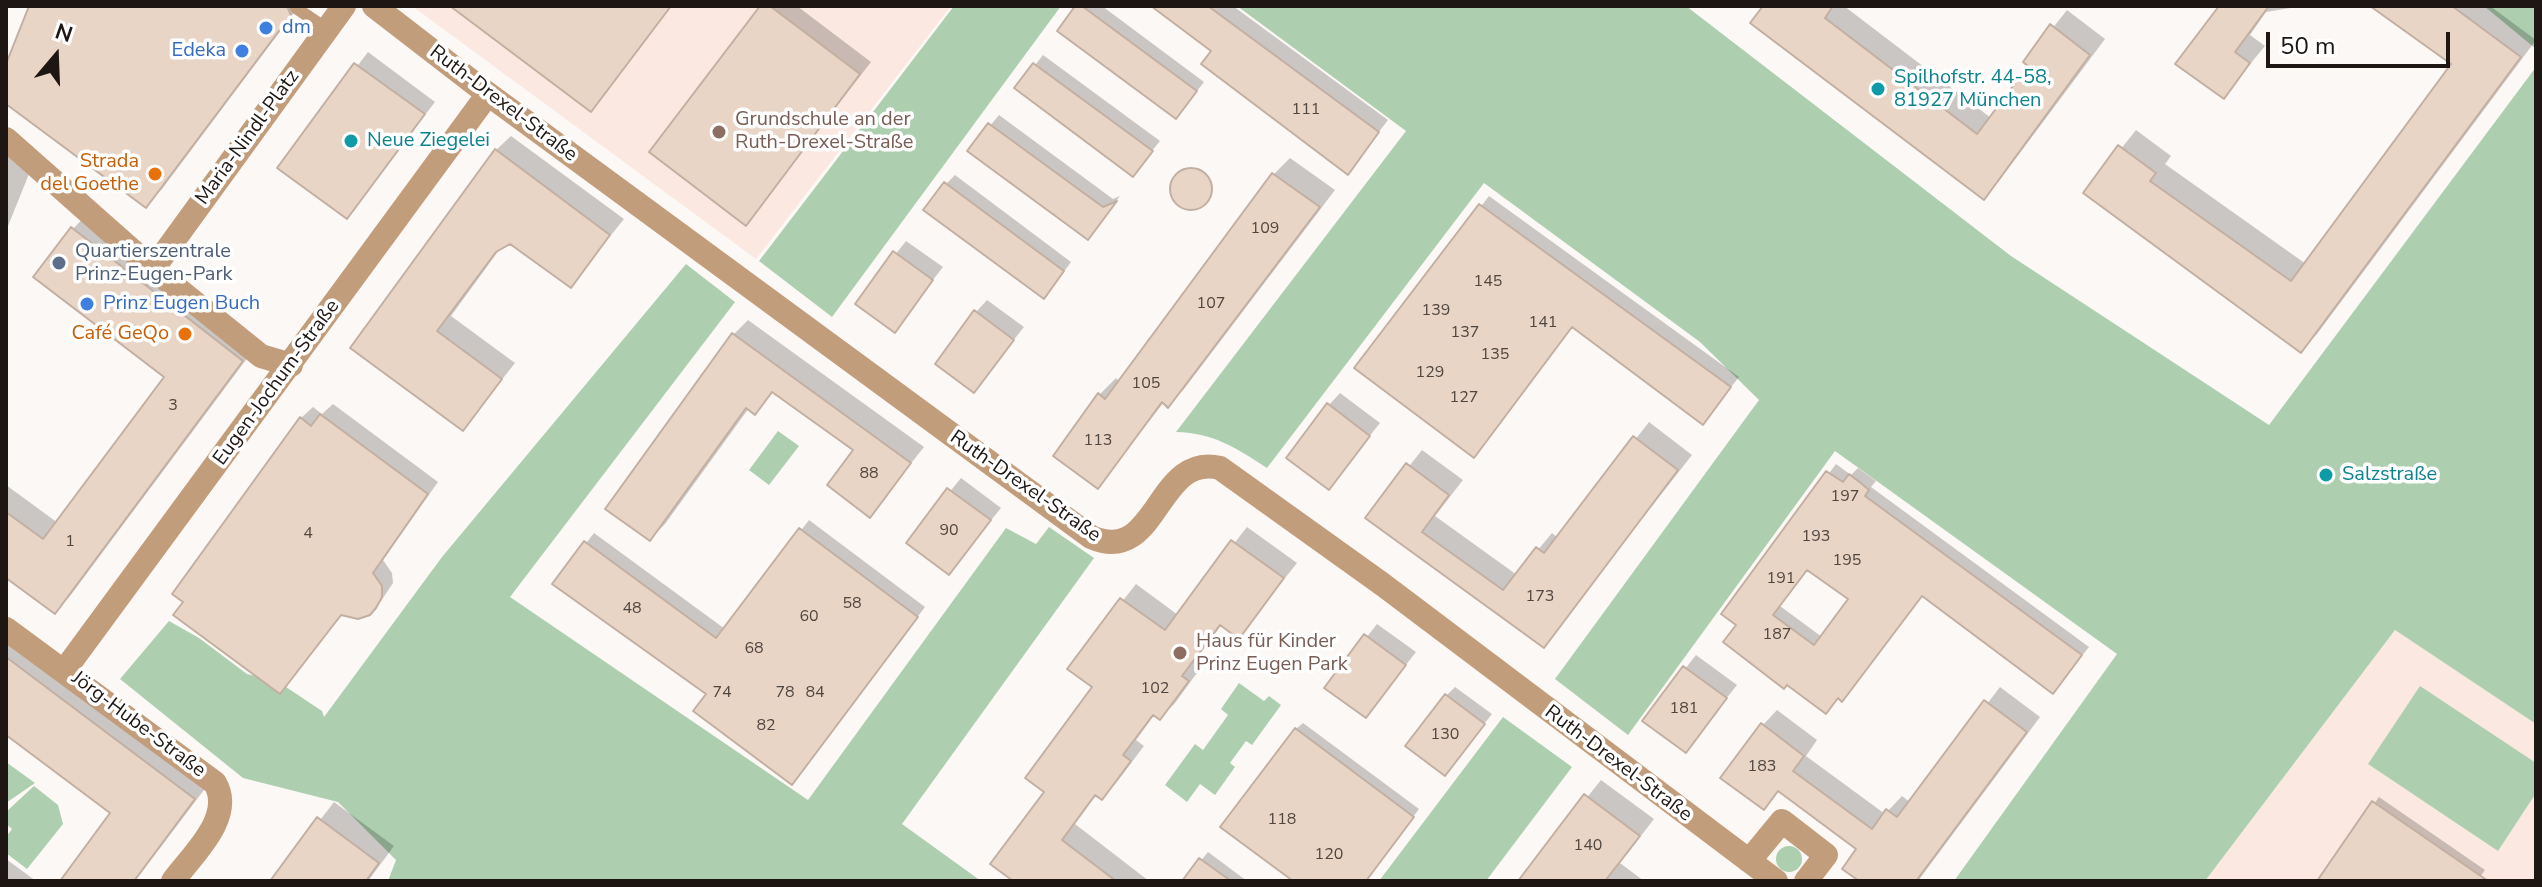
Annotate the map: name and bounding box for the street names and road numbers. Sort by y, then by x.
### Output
street label: Ruth-Drexel-Straße [425,41,581,167]
street label: Maria-Nindl-Platz [191,66,305,210]
street label: Eugen-Jochum-Straße [209,295,345,471]
street label: Ruth-Drexel-Straße [945,426,1105,548]
street label: Jörg-Hube-Straße [66,667,210,783]
street label: Ruth-Drexel-Straße [1540,701,1696,827]

